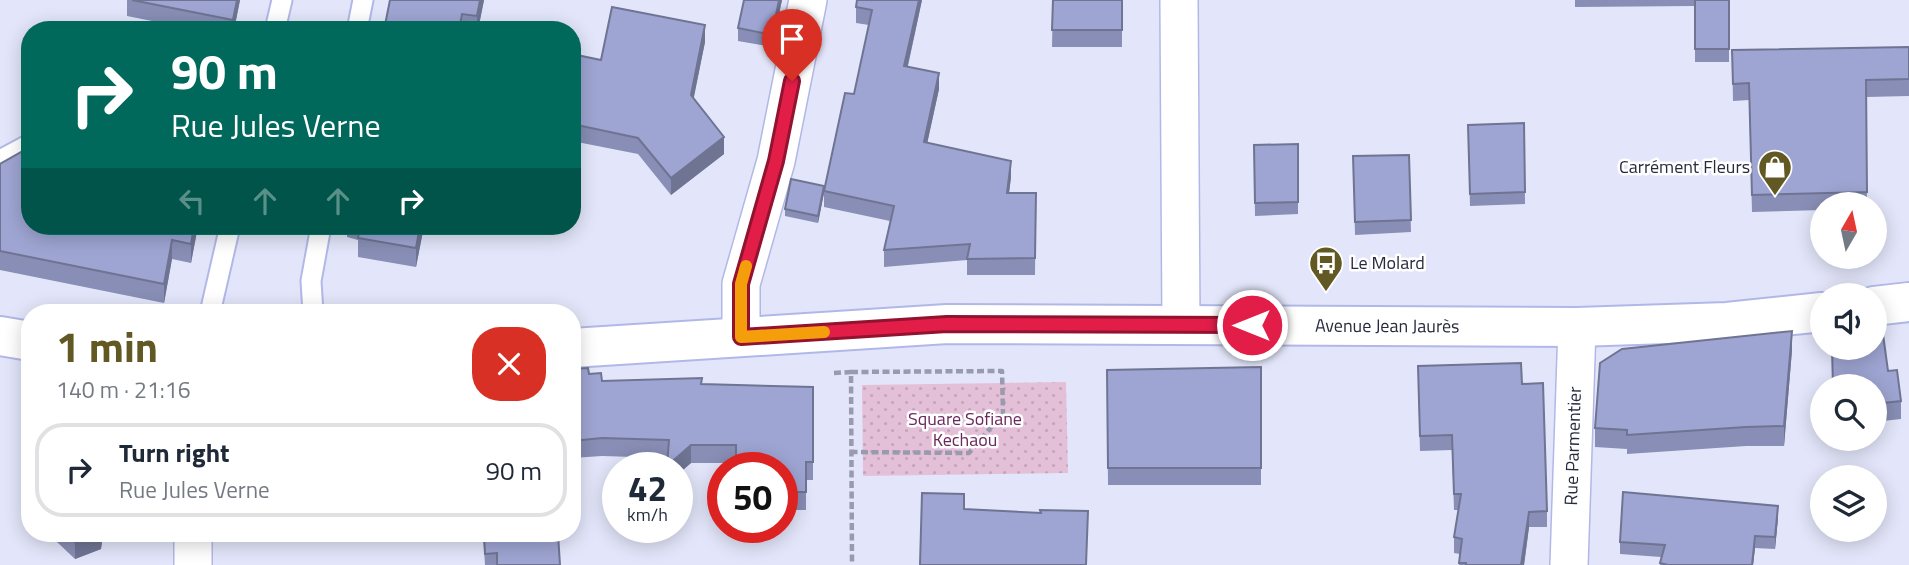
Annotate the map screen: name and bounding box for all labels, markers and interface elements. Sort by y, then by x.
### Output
pin [762,9,822,81]
icon: arrive [773,20,811,58]
text: 90 m [171,33,278,108]
icon: right [56,49,147,140]
text: Rue Jules Verne [171,101,381,149]
shop icon: Carrément Fleurs [1756,148,1794,197]
place label: Carrément Fleurs [1619,153,1750,180]
icon: left [173,182,211,220]
icon: ahead [246,182,284,220]
icon: ahead [319,182,357,220]
icon: right [392,182,430,220]
north arrow [1810,192,1886,270]
map controls [1810,192,1887,542]
bus stop icon: Le Molard [1307,244,1345,293]
place label: Le Molard [1350,249,1425,276]
button: sound [1810,283,1887,360]
position arrow [1215,288,1289,362]
street label: Avenue Jean Jaurès [1315,312,1460,339]
text: 1 min [56,314,158,378]
button: close [472,327,546,401]
text: 140 m · 21:16 [56,372,191,407]
button: search [1810,374,1887,451]
street label: Rue Parmentier [1557,386,1588,506]
park label: Square Sofiane Kechaou [908,405,1022,453]
text: Turn right [119,433,230,472]
icon: right [60,451,98,489]
text: 90 m [485,451,542,490]
speed limit sign: 50 [707,452,798,543]
text: 42 [628,461,667,515]
button: layers [1810,465,1887,542]
text: Rue Jules Verne [119,472,270,507]
text: km/h [627,501,668,528]

